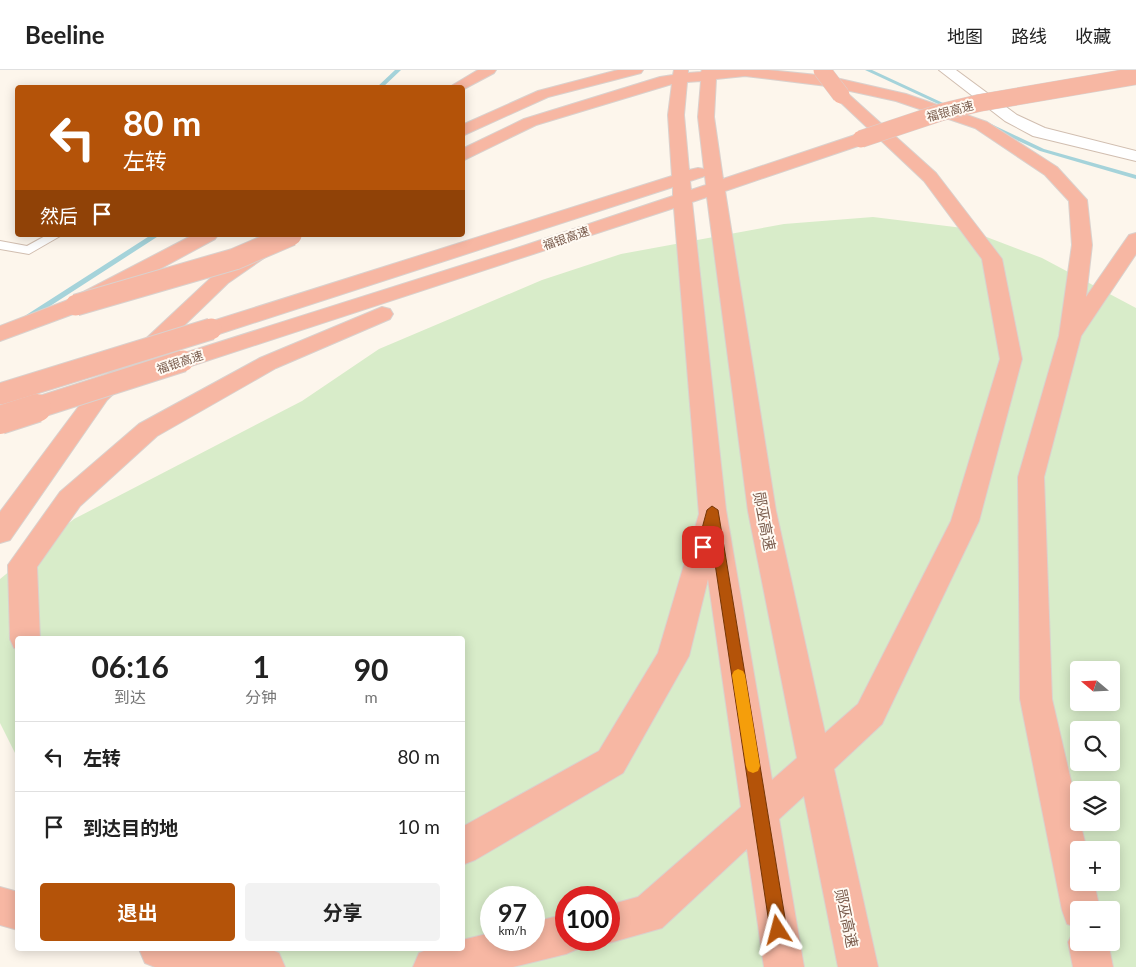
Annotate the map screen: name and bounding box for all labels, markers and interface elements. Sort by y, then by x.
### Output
text: Beeline [25,20,105,49]
text: 地图 [947,25,983,47]
text: 路线 [1011,25,1047,47]
text: 收藏 [1075,25,1111,47]
street label: 福银高速 [925,98,975,124]
text: 80 m [123,101,201,143]
icon: left [40,105,105,170]
text: 左转 [123,147,167,174]
icon: arrive [88,200,116,228]
text: 然后 [40,204,78,227]
street label: 福银高速 [541,223,591,253]
street label: 福银高速 [155,347,205,377]
street label: 郧巫高速 [750,490,780,552]
pin [682,526,724,568]
icon: arrive [689,533,717,561]
text: 06:16 [91,648,169,684]
text: 1 [253,648,270,684]
text: 90 [354,651,389,687]
north arrow [1070,661,1120,711]
map controls [1070,661,1120,951]
text: 到达 [114,687,146,706]
text: 分钟 [245,687,277,706]
text: m [365,687,378,706]
button: search [1070,721,1120,771]
icon: left [40,743,68,771]
text: 80 m [397,745,440,768]
text: 左转 [83,746,121,769]
button: layers [1070,781,1120,831]
icon: arrive [40,813,68,841]
text: 10 m [397,815,440,838]
text: 到达目的地 [83,816,178,839]
button: + [1070,841,1120,891]
button: 退出 [40,883,235,941]
button: 分享 [245,883,440,941]
speed limit sign: 100 [555,886,620,951]
street label: 郧巫高速 [832,887,862,949]
text: 97 [498,897,527,927]
button: − [1070,901,1120,951]
position arrow [751,903,803,955]
text: km/h [498,923,527,938]

